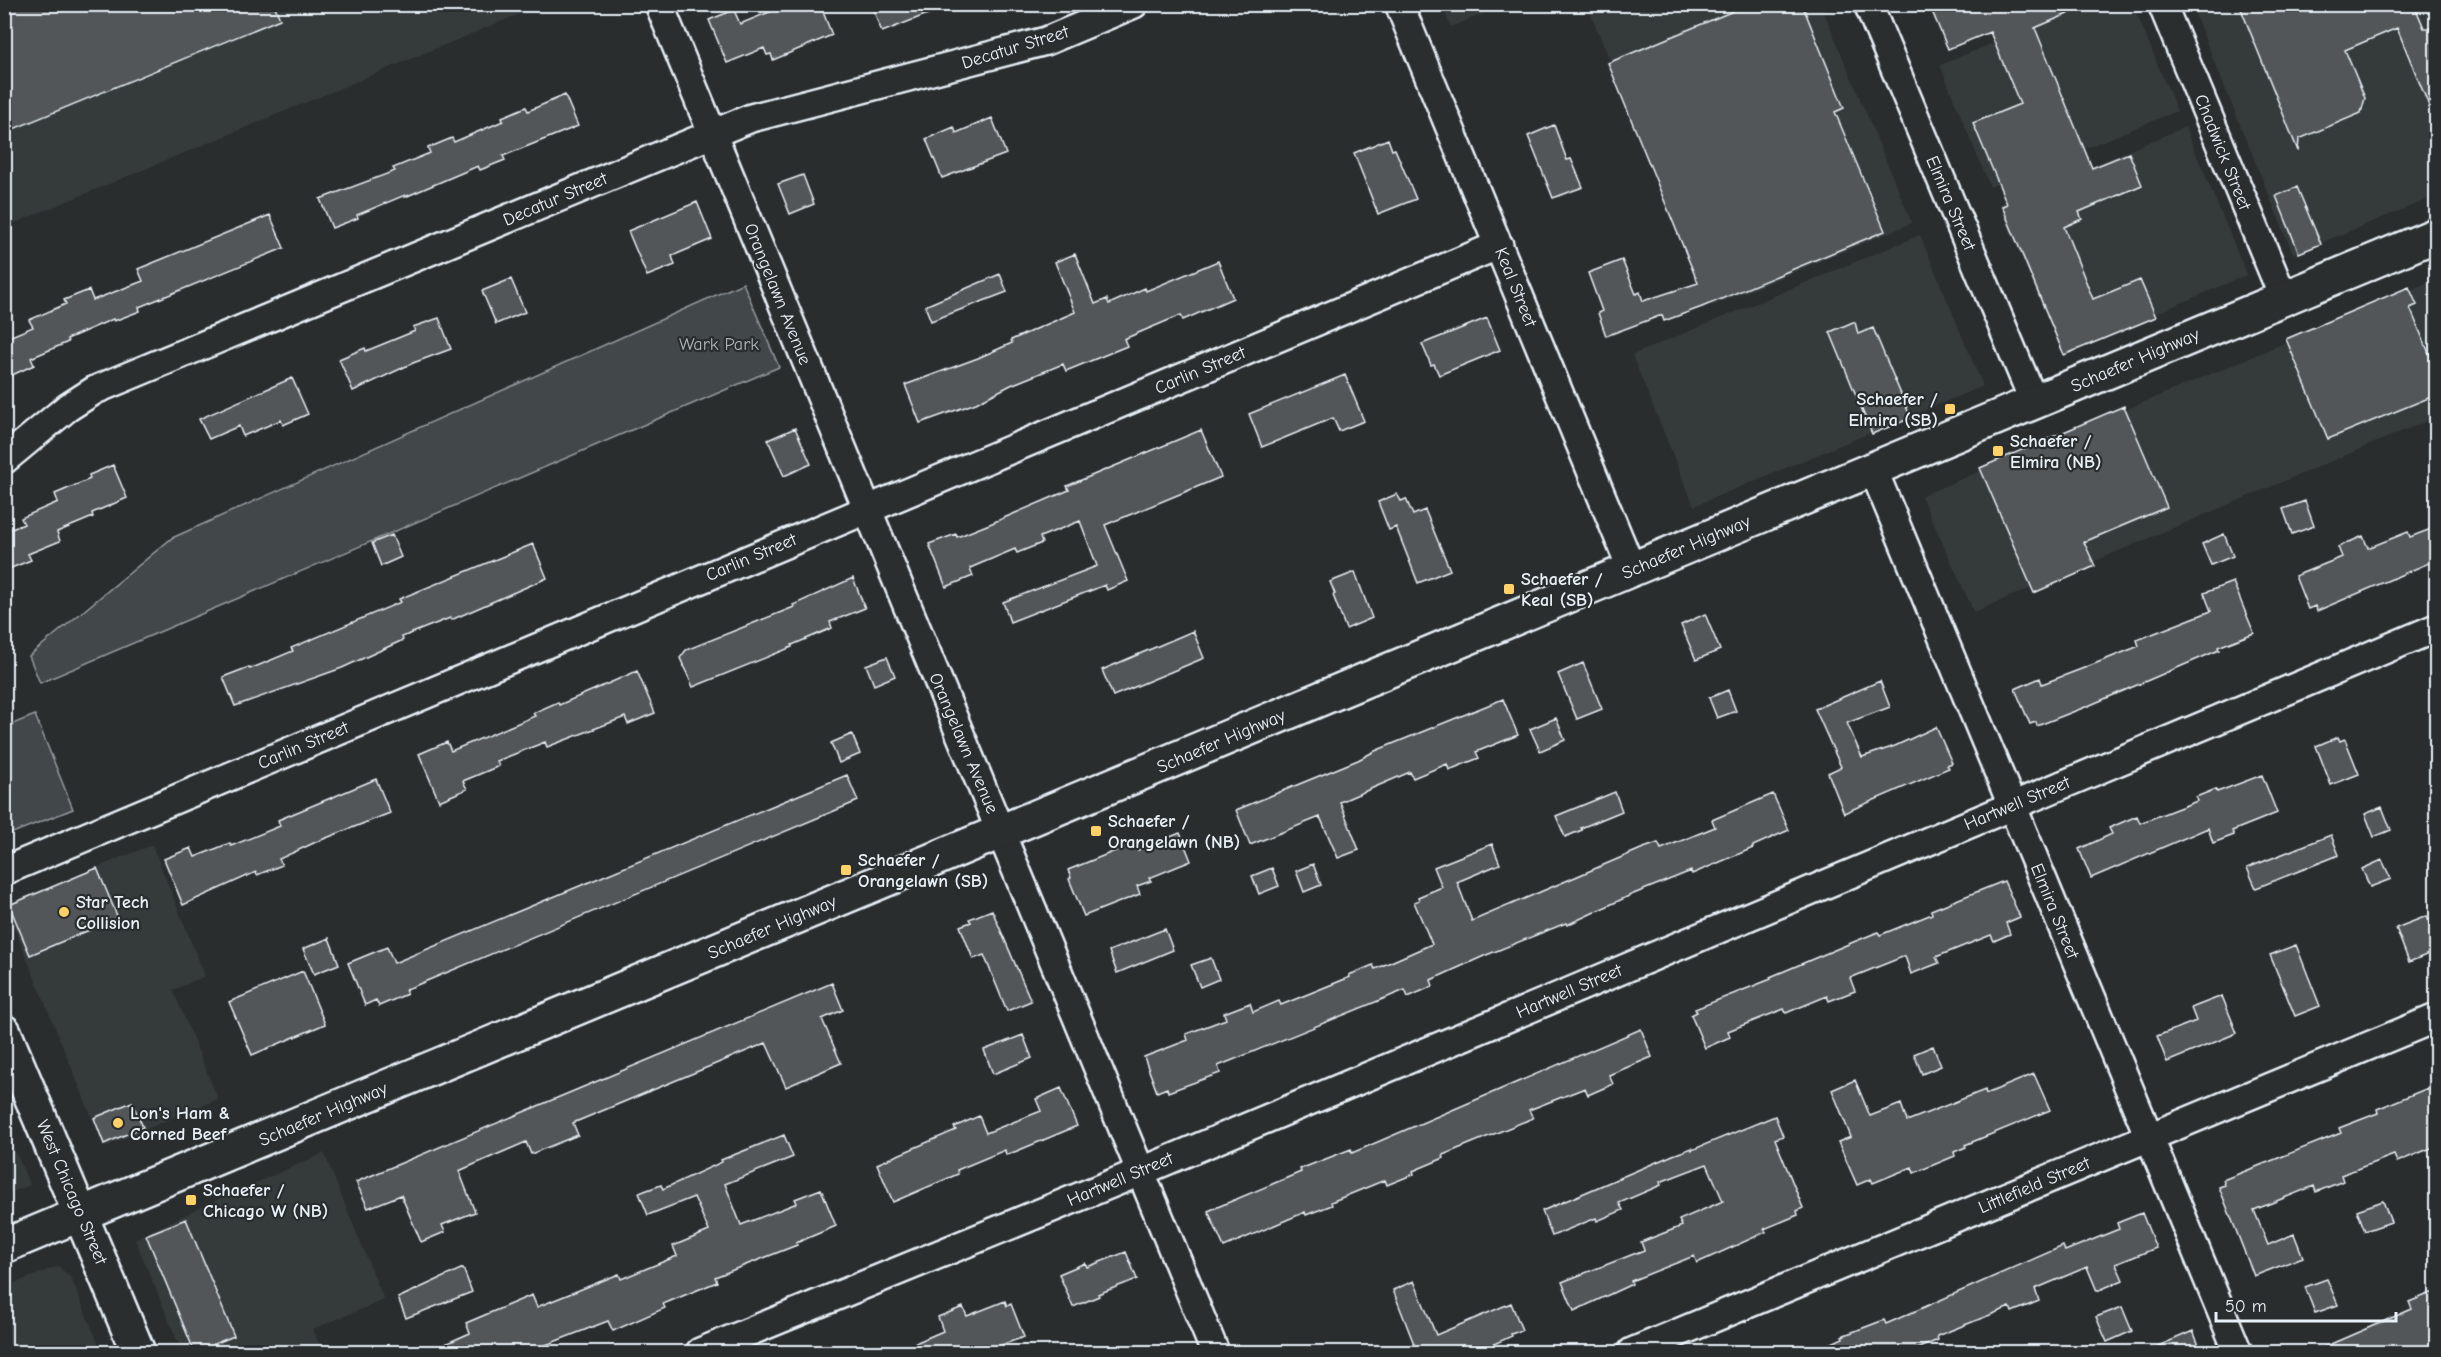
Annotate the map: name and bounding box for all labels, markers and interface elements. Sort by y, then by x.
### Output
street label: Decatur Street [959,21,1072,74]
street label: Chadwick Street [2190,91,2256,214]
street label: Elmira Street [1921,153,1980,255]
street label: Decatur Street [500,168,611,231]
street label: Orangelawn Avenue [740,220,816,368]
street label: Keal Street [1490,245,1541,331]
street label: Schaefer Highway [2068,324,2203,397]
park label: Wark Park [679,334,759,355]
street label: Carlin Street [1152,342,1250,399]
place label: Schaefer / Elmira (SB) [1848,389,1938,431]
marker: Schaefer / Elmira (SB) [1943,402,1957,416]
place label: Schaefer / Elmira (NB) [2010,431,2101,473]
marker: Schaefer / Elmira (NB) [1991,444,2005,458]
street label: Schaefer Highway [1619,511,1754,584]
street label: Carlin Street [703,529,801,586]
place label: Schaefer / Keal (SB) [1521,569,1603,611]
marker: Schaefer / Keal (SB) [1502,582,1516,596]
street label: Orangelawn Avenue [924,670,1003,817]
street label: Schaefer Highway [1154,705,1289,778]
street label: Carlin Street [255,717,353,774]
street label: Hartwell Street [1961,771,2074,835]
place label: Schaefer / Orangelawn (NB) [1108,811,1240,853]
marker: Schaefer / Orangelawn (NB) [1089,824,1103,838]
place label: Schaefer / Orangelawn (SB) [858,850,988,892]
street label: Elmira Street [2026,860,2083,963]
marker: Schaefer / Orangelawn (SB) [839,863,853,877]
street label: Schaefer Highway [705,891,840,964]
place label: Star Tech Collision [76,892,149,934]
marker: Star Tech Collision [57,905,71,919]
street label: Hartwell Street [1513,959,1626,1023]
street label: Schaefer Highway [256,1078,391,1151]
place label: Lon's Ham & Corned Beef [130,1103,230,1145]
marker: Lon's Ham & Corned Beef [111,1116,125,1130]
street label: West Chicago Street [32,1117,112,1268]
street label: Hartwell Street [1064,1147,1177,1211]
street label: Littlefield Street [1975,1152,2094,1218]
place label: Schaefer / Chicago W (NB) [203,1180,328,1222]
marker: Schaefer / Chicago W (NB) [184,1193,198,1207]
scale bar [2216,1285,2396,1323]
text: 50 m [2225,1296,2267,1317]

